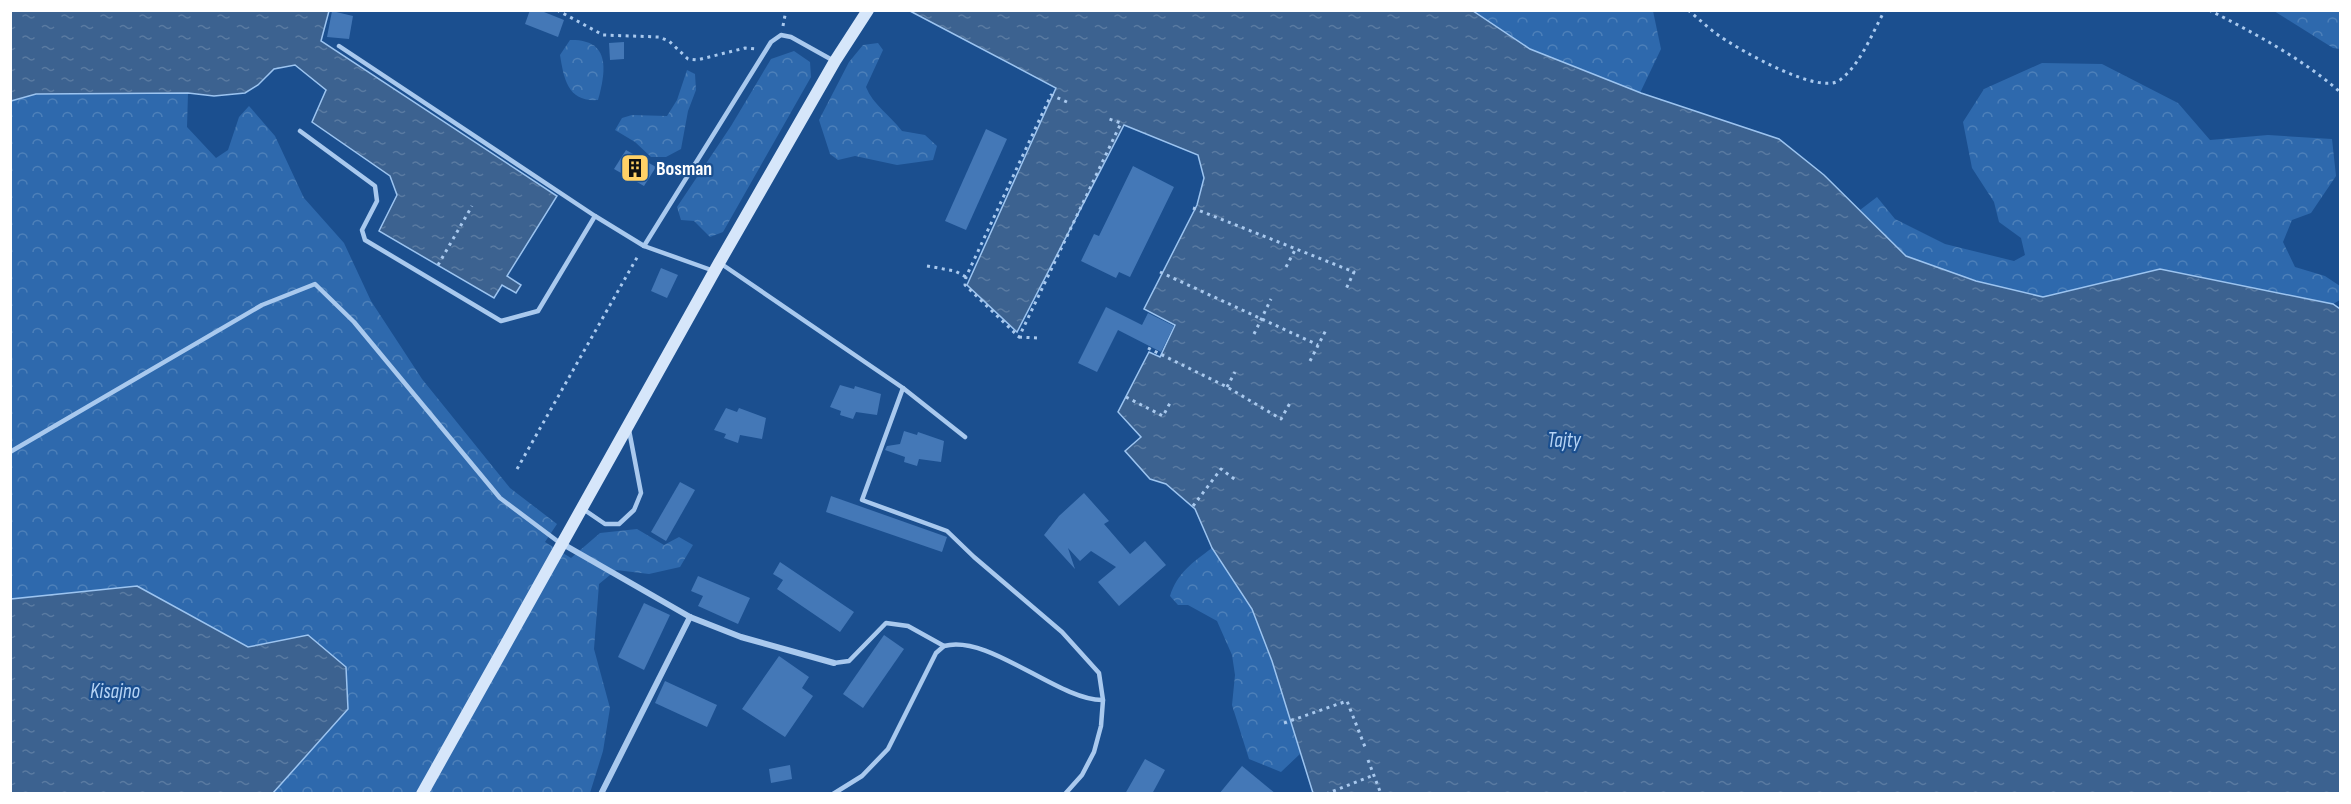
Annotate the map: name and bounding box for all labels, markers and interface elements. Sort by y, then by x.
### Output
building icon: Bosman [619,152,651,184]
place label: Bosman [656,157,712,181]
water label: Tajty [1547,428,1582,453]
water label: Kisajno [90,679,140,704]

